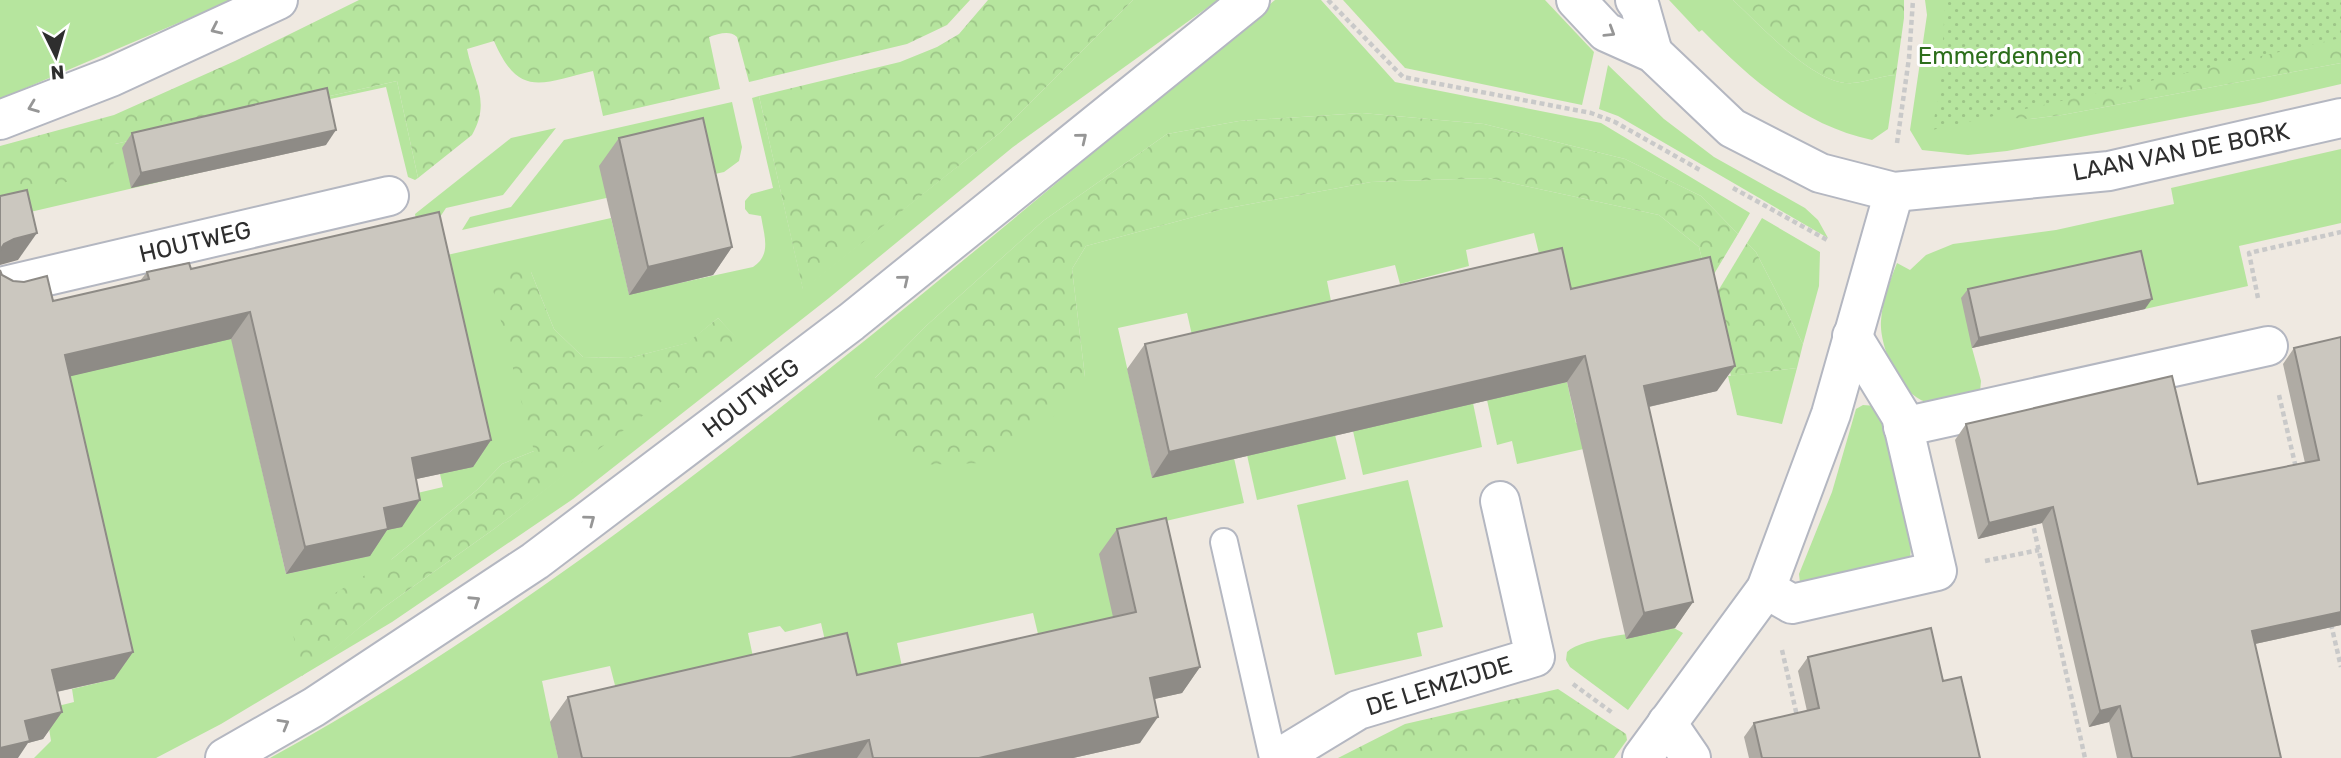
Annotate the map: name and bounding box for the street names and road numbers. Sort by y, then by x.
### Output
street label: LAAN VAN DE BORK [2070,117,2292,187]
street label: HOUTWEG [136,216,254,268]
street label: HOUTWEG [697,352,805,444]
street label: DE LEMZIJDE [1363,650,1515,722]

